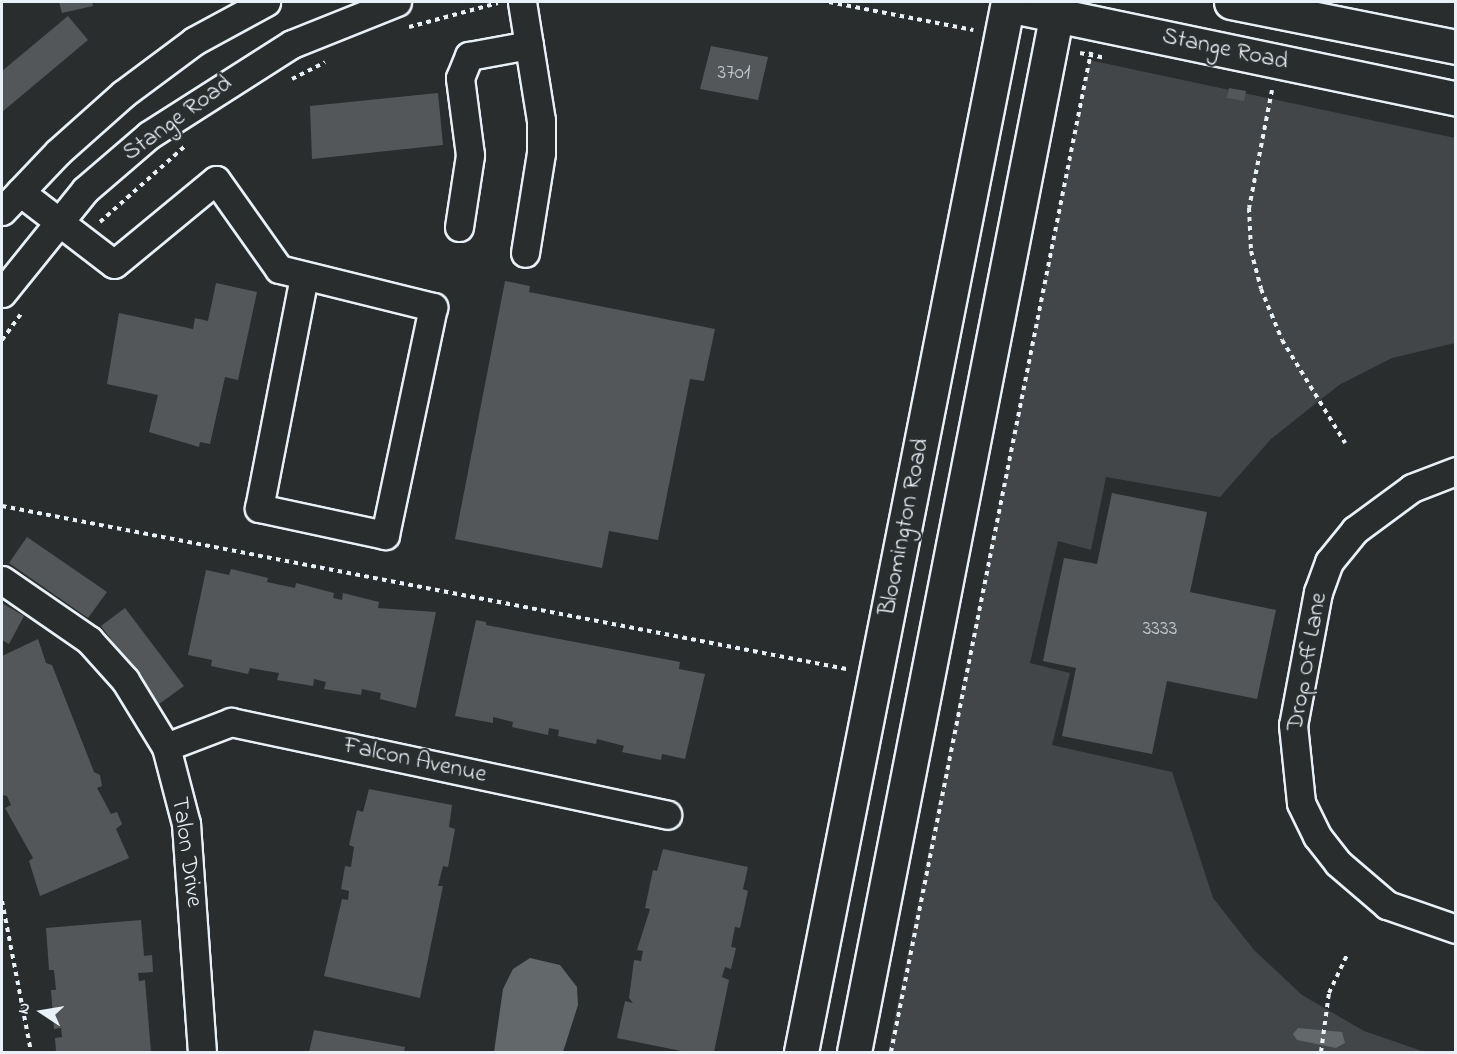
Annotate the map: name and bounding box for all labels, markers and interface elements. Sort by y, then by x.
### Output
street label: Stange Road [1159,23,1291,77]
house number: 3701 [717,60,751,86]
street label: Stange Road [118,70,238,168]
street label: Bloomington Road [874,436,936,618]
street label: Drop Off Lane [1282,591,1334,733]
house number: 3333 [1143,616,1177,642]
street label: Falcon Avenue [341,732,489,790]
street label: Talon Drive [164,795,208,909]
north arrow [12,982,72,1042]
text: N [12,1000,37,1016]

